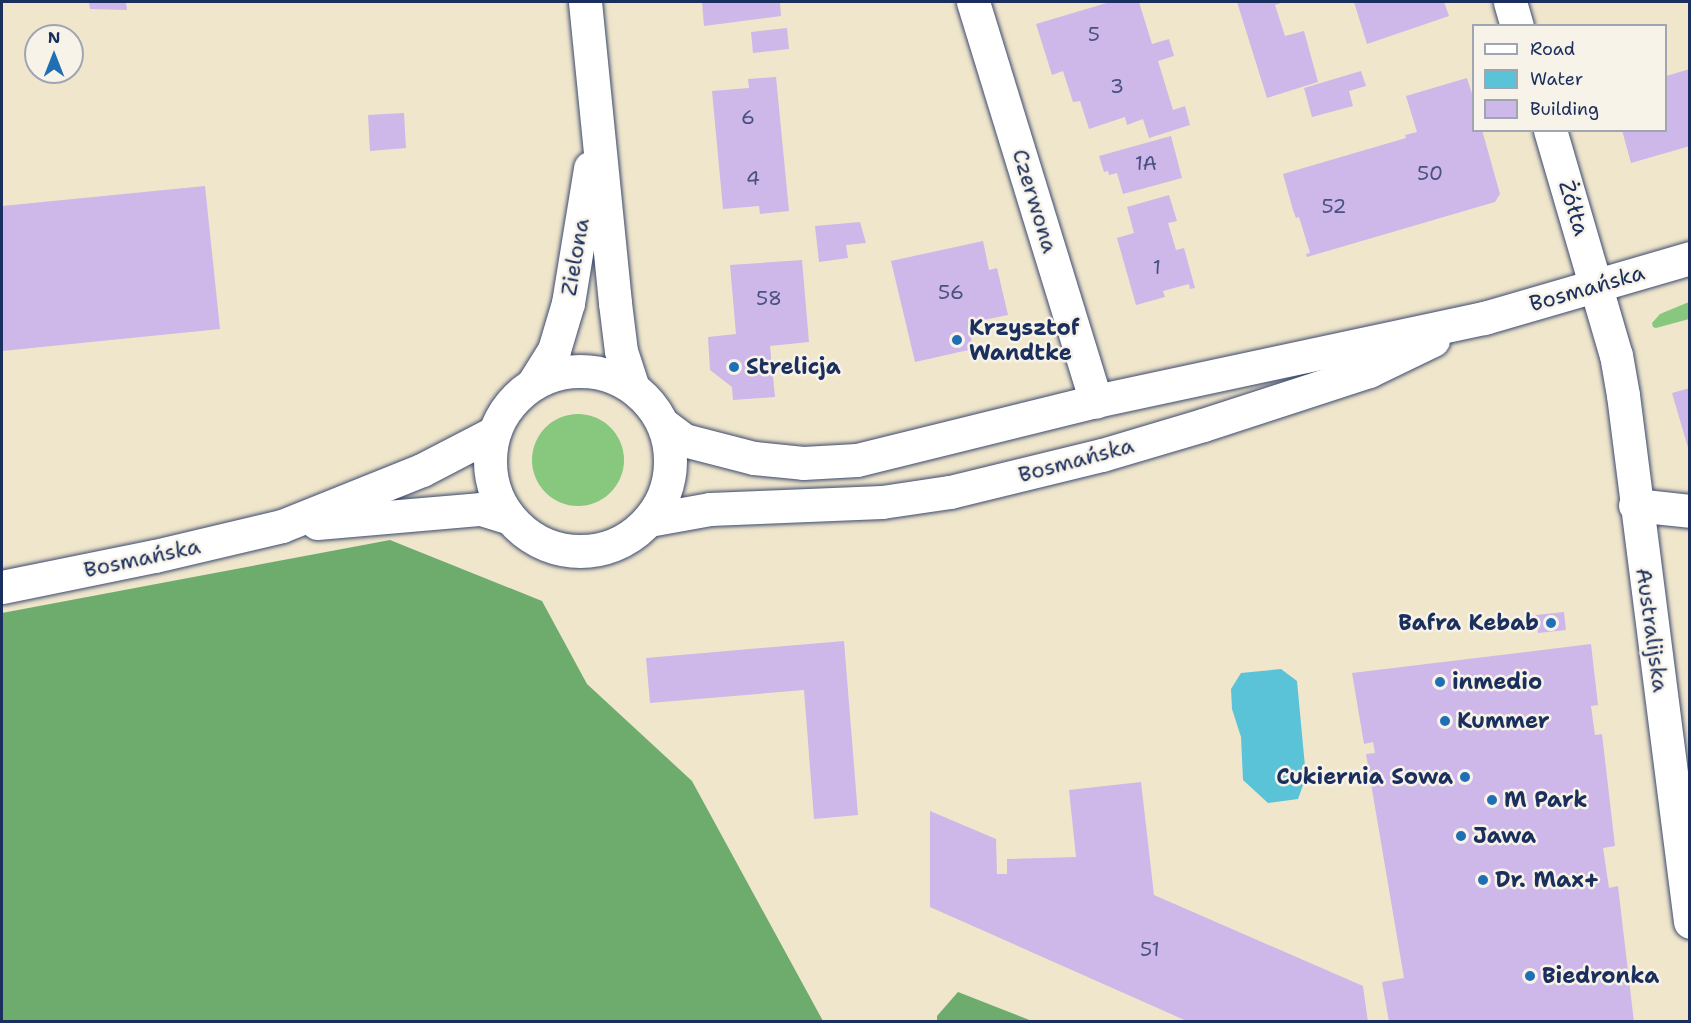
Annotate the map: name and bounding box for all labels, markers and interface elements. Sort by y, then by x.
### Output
house number: 5 [1088,22,1100,46]
north arrow [24,24,84,84]
legend [1472,24,1667,132]
text: N [48,27,60,48]
text: Road [1530,37,1575,61]
text: Water [1530,67,1583,91]
house number: 3 [1110,74,1124,98]
text: Building [1530,97,1599,121]
house number: 6 [741,105,755,129]
street label: Czerwona [1007,146,1063,256]
house number: 1A [1135,151,1157,175]
house number: 50 [1417,161,1443,185]
house number: 4 [746,166,760,190]
street label: Żółta [1553,177,1595,239]
house number: 52 [1321,194,1347,218]
street label: Zielona [555,216,595,298]
house number: 1 [1153,255,1161,279]
street label: Bosmańska [1526,259,1648,317]
house number: 56 [938,280,964,304]
house number: 58 [756,286,782,310]
place label: Krzysztof Wandtke [969,314,1080,366]
marker: Krzysztof Wandtke [950,333,964,347]
place label: Strelicja [746,354,841,380]
marker: Strelicja [727,360,741,374]
street label: Bosmańska [1015,432,1137,488]
street label: Bosmańska [81,533,203,583]
street label: Australijska [1630,566,1674,694]
place label: Bafra Kebab [1398,610,1539,636]
marker: Bafra Kebab [1544,616,1558,630]
place label: inmedio [1452,669,1542,695]
marker: inmedio [1433,675,1447,689]
place label: Kummer [1457,708,1550,734]
marker: Kummer [1438,714,1452,728]
place label: Cukiernia Sowa [1276,764,1453,790]
marker: Cukiernia Sowa [1458,770,1472,784]
place label: M Park [1504,787,1587,813]
marker: M Park [1485,793,1499,807]
place label: Jawa [1473,823,1536,849]
marker: Jawa [1454,829,1468,843]
place label: Dr. Max+ [1495,867,1599,893]
marker: Dr. Max+ [1476,873,1490,887]
house number: 51 [1140,937,1160,961]
place label: Biedronka [1542,963,1659,989]
marker: Biedronka [1523,969,1537,983]

